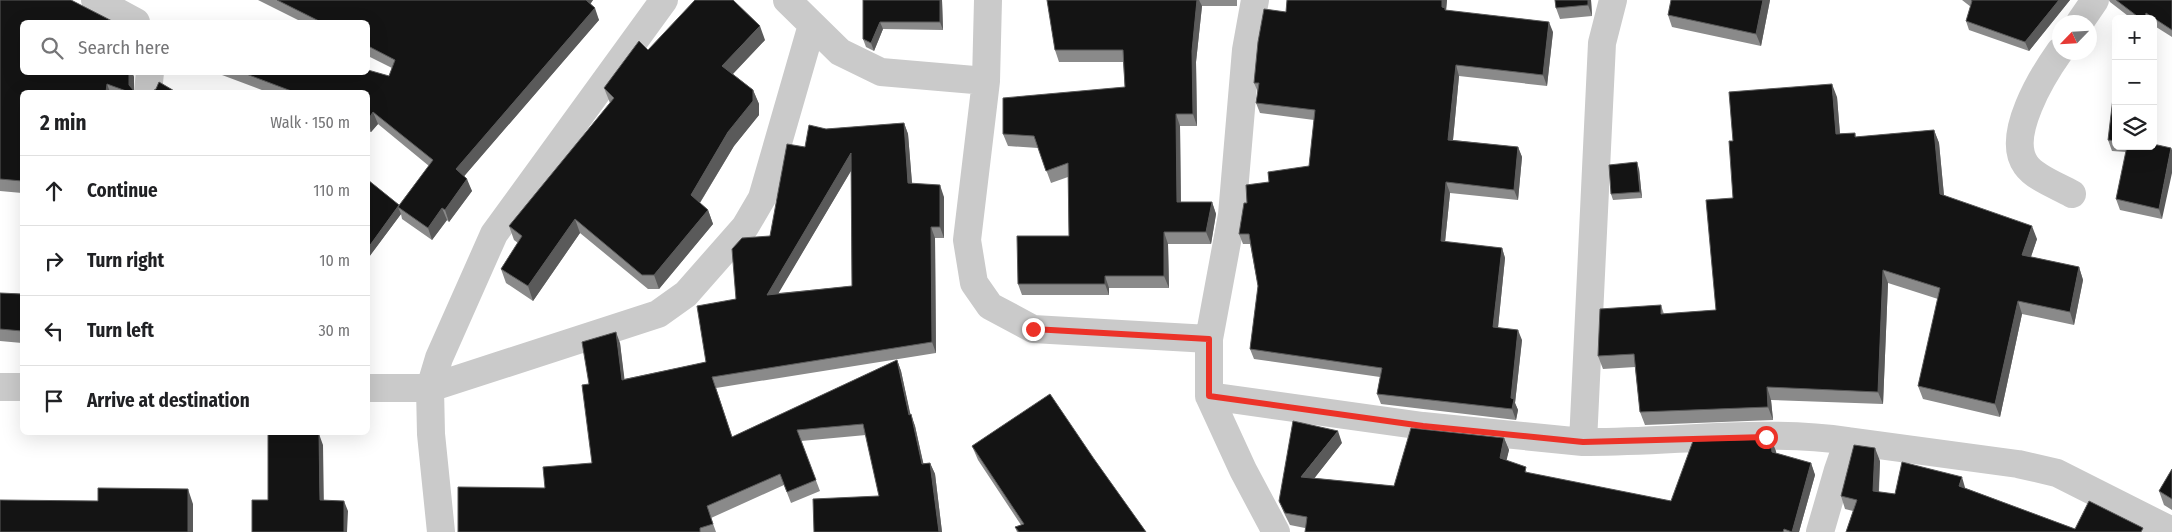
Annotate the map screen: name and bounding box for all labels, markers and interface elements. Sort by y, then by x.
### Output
north arrow [2052,15,2097,60]
map controls [2112,15,2157,150]
button: + [2112,15,2157,60]
search box [20,20,370,75]
icon: search [38,34,66,62]
text: Search here [78,36,170,59]
button: − [2112,60,2157,105]
button: layers [2112,105,2157,150]
text: 2 min [40,110,87,136]
text: Walk · 150 m [270,113,350,132]
icon: ahead [40,177,68,205]
text: Continue [87,179,158,202]
text: 110 m [313,181,350,200]
icon: right [40,247,68,275]
text: Turn right [87,249,164,272]
text: 10 m [319,251,350,270]
icon: left [40,317,68,345]
route end [1022,318,1045,341]
text: Turn left [87,319,154,342]
text: 30 m [318,321,350,340]
icon: arrive [40,387,68,415]
text: Arrive at destination [87,389,250,412]
route start [1755,426,1778,449]

